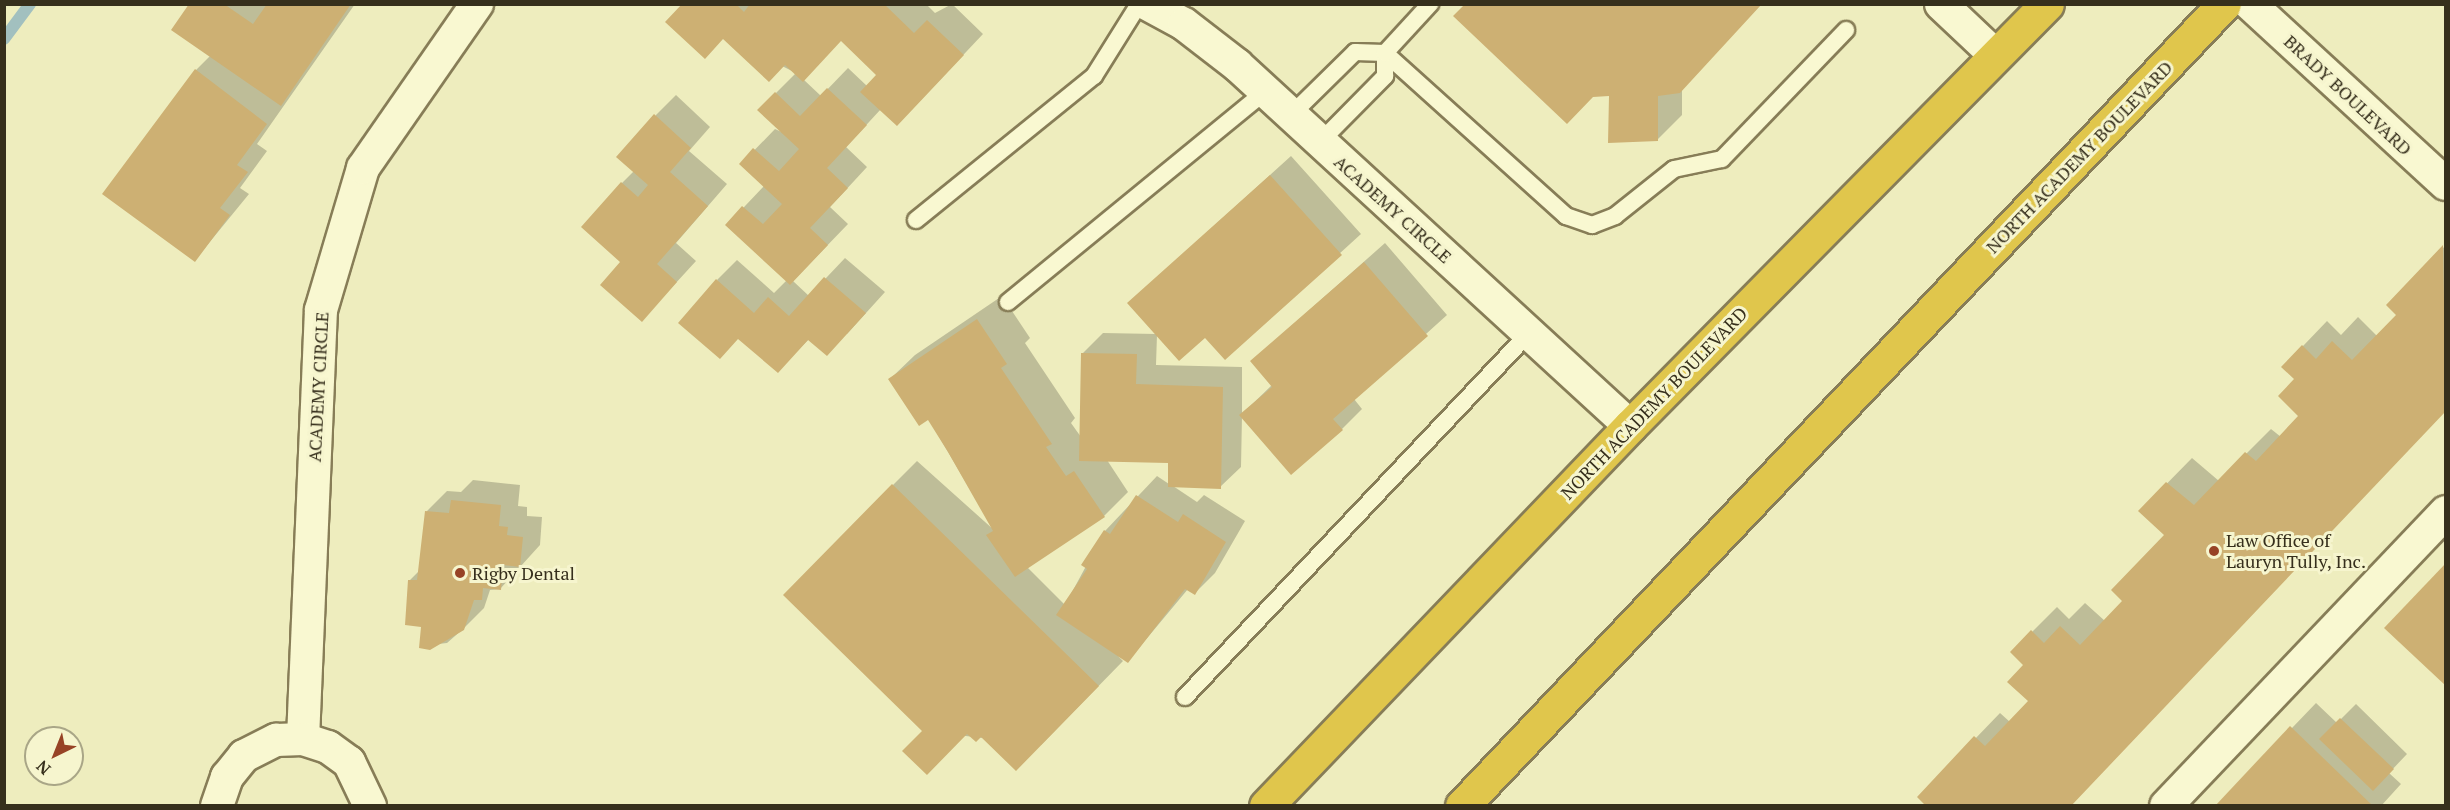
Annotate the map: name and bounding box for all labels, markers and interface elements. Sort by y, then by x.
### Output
street label: BRADY BOULEVARD [2280,30,2416,160]
street label: NORTH ACADEMY BOULEVARD [1981,56,2177,258]
street label: ACADEMY CIRCLE [1330,151,1456,267]
street label: NORTH ACADEMY BOULEVARD [1556,302,1752,504]
street label: ACADEMY CIRCLE [303,311,333,463]
place label: Law Office of Lauryn Tully, Inc. [2226,530,2367,572]
marker: Law Office of Lauryn Tully, Inc. [2207,544,2221,558]
place label: Rigby Dental [472,562,575,584]
marker: Rigby Dental [453,566,467,580]
north arrow [24,726,84,786]
text: N [31,756,55,780]

